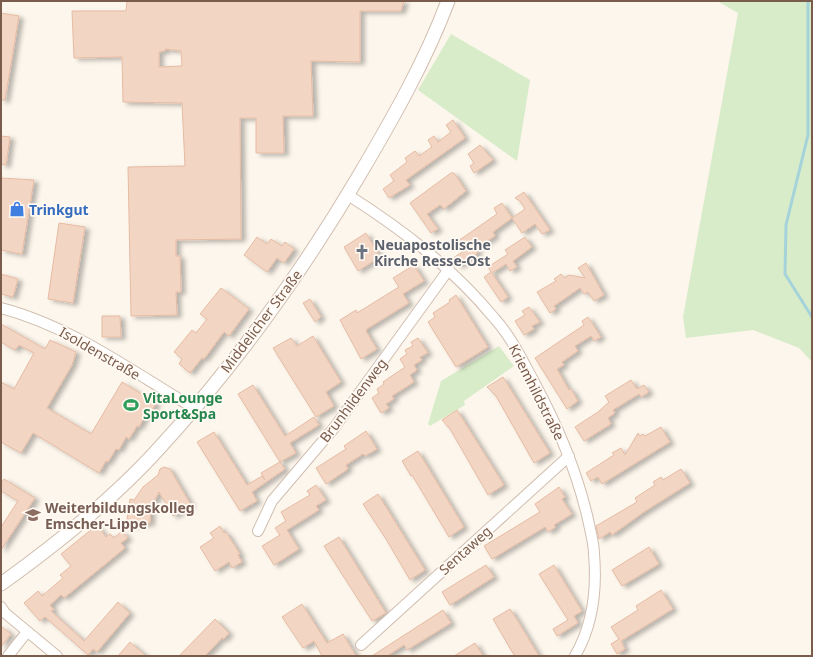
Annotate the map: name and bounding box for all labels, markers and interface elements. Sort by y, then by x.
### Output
shop icon: Trinkgut [8,200,26,218]
place label: Trinkgut [29,200,89,219]
place label: Neuapostolische Kirche Resse-Ost [374,235,491,270]
church icon: Neuapostolische Kirche Resse-Ost [353,243,371,261]
street label: Middelicher Straße [216,266,306,376]
street label: Isoldenstraße [56,322,144,384]
street label: Kriemhildstraße [505,341,569,443]
street label: Brunhildenweg [315,354,391,446]
place label: VitaLounge Sport&Spa [143,388,223,423]
sports icon: VitaLounge Sport&Spa [122,396,140,414]
place label: Weiterbildungskolleg Emscher-Lippe [45,498,195,533]
school or university icon: Weiterbildungskolleg Emscher-Lippe [24,506,42,524]
street label: Sentaweg [435,521,495,579]

